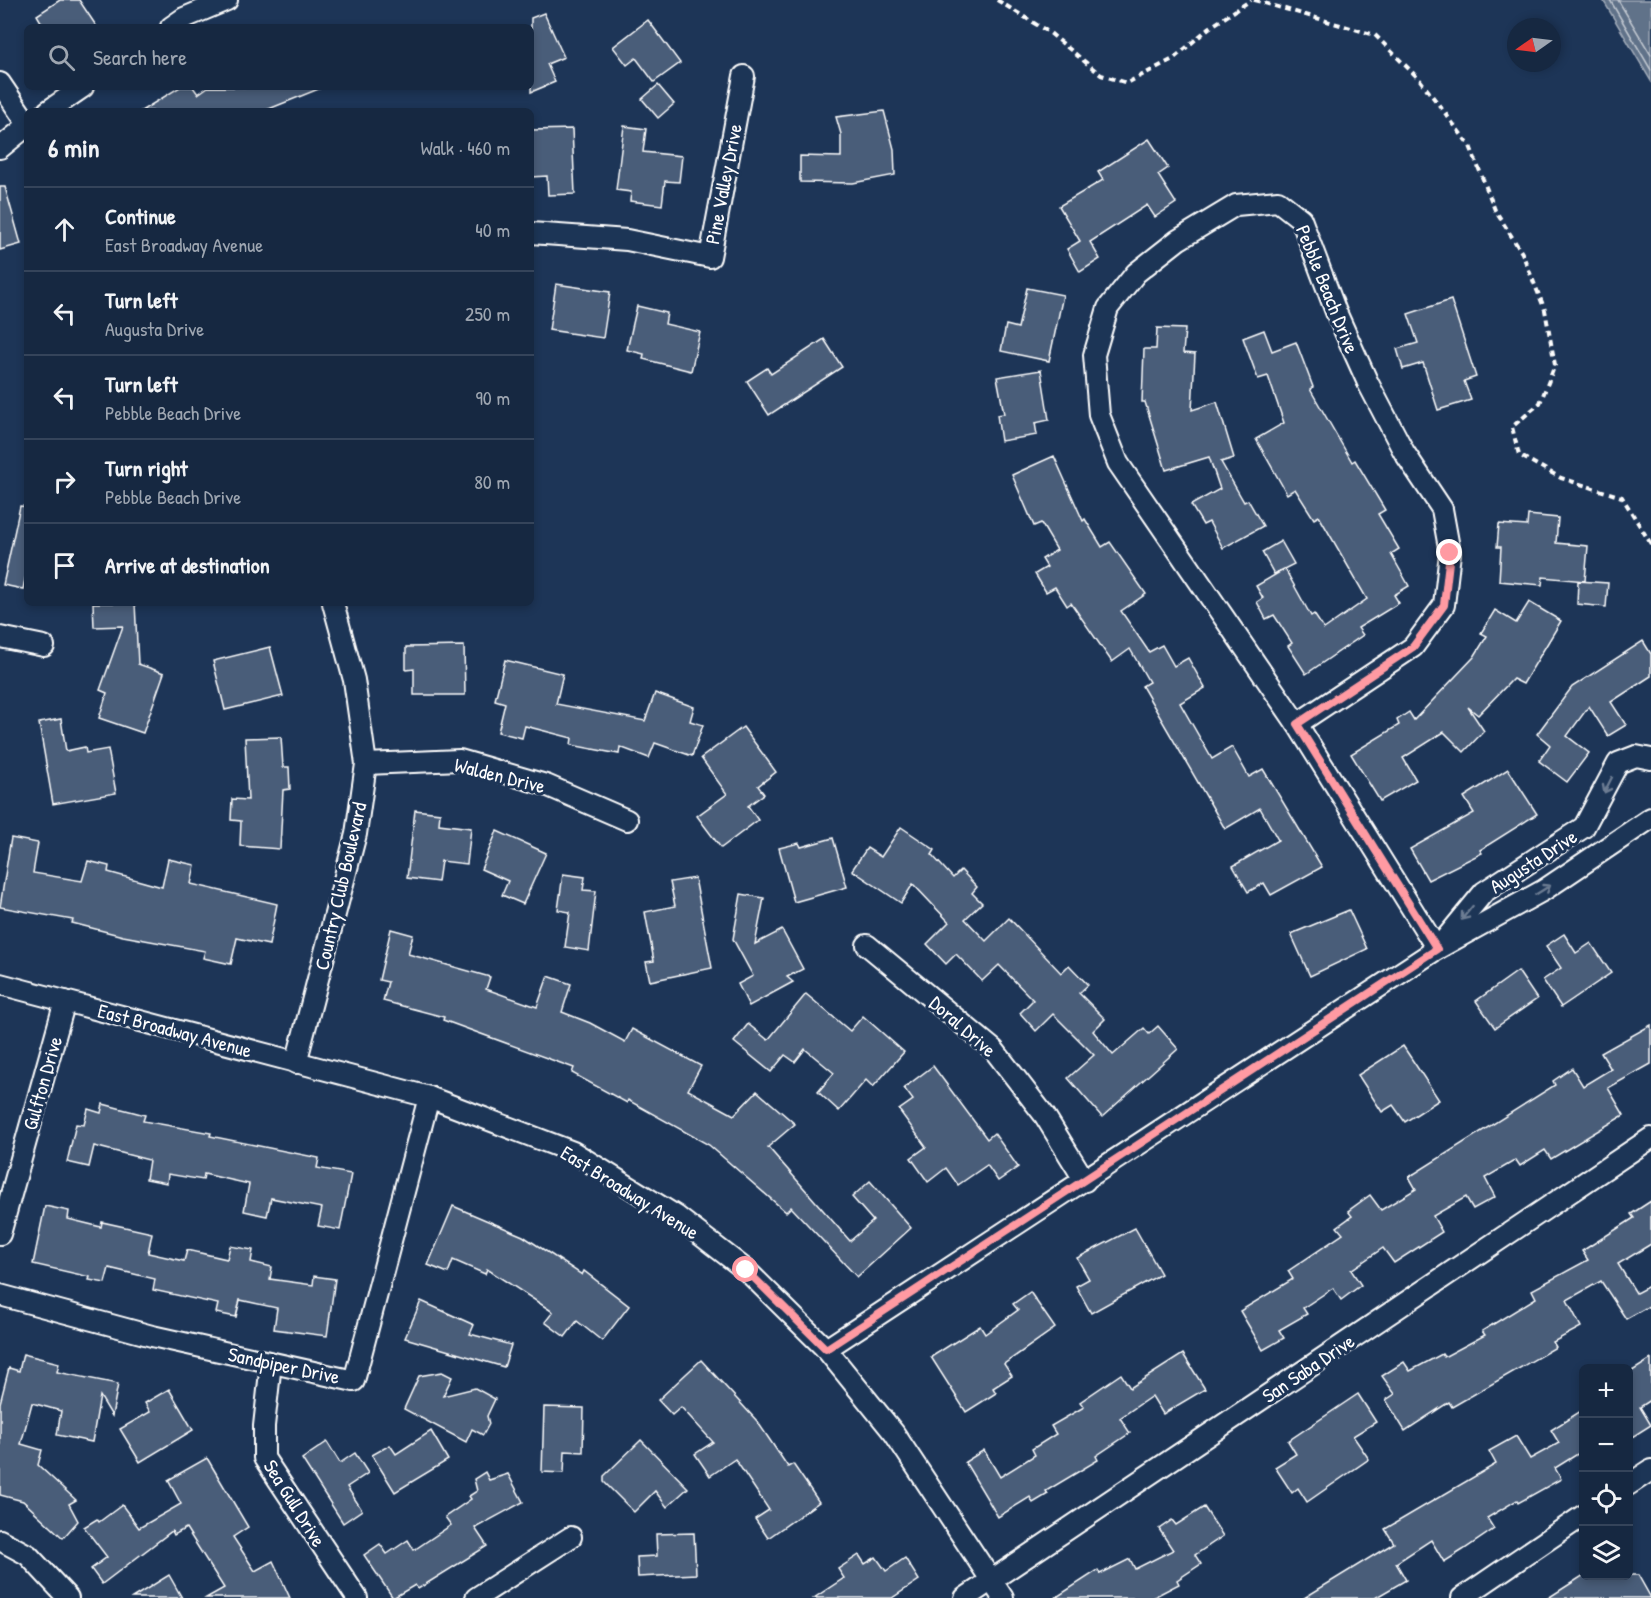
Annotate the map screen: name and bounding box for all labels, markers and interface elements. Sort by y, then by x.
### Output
north arrow [1507,18,1561,72]
search box [24,24,534,90]
icon: search [45,41,78,74]
text: Search here [93,42,187,72]
street label: Pine Valley Drive [698,121,748,246]
text: 6 min [48,130,100,165]
text: Walk · 460 m [420,134,510,161]
text: Continue [105,201,176,231]
icon: ahead [48,213,81,246]
text: 40 m [475,216,510,243]
street label: Pebble Beach Drive [1290,221,1366,357]
text: East Broadway Avenue [105,231,263,258]
text: Turn left [105,285,178,315]
icon: left [48,297,81,330]
text: 250 m [465,300,510,327]
text: Augusta Drive [105,315,204,342]
text: Turn left [105,369,178,399]
icon: left [48,381,81,414]
text: 90 m [476,384,510,411]
text: Pebble Beach Drive [105,399,241,426]
text: Turn right [105,453,188,483]
icon: right [48,465,81,498]
text: 80 m [474,468,510,495]
text: Pebble Beach Drive [105,483,241,510]
route end [1436,539,1462,565]
icon: arrive [48,549,81,582]
text: Arrive at destination [105,550,270,580]
street label: Walden Drive [452,751,548,799]
one-way arrow [1601,776,1613,794]
street label: Country Club Boulevard [308,799,373,973]
street label: Augusta Drive [1484,823,1582,899]
one-way arrow [1534,884,1551,896]
one-way arrow [1460,905,1473,921]
street label: Doral Drive [924,989,1002,1063]
street label: East Broadway Avenue [95,996,255,1064]
street label: Gulfton Drive [16,1033,68,1133]
street label: East Broadway Avenue [556,1139,704,1245]
route start [732,1256,758,1282]
street label: San Saba Drive [1257,1327,1360,1409]
street label: Sandpiper Drive [226,1340,342,1390]
map controls [1579,1364,1633,1580]
button: + [1579,1364,1633,1418]
button: − [1579,1418,1633,1472]
street label: Sea Gull Drive [258,1454,332,1552]
button: locate [1579,1472,1633,1526]
button: layers [1579,1526,1633,1580]

